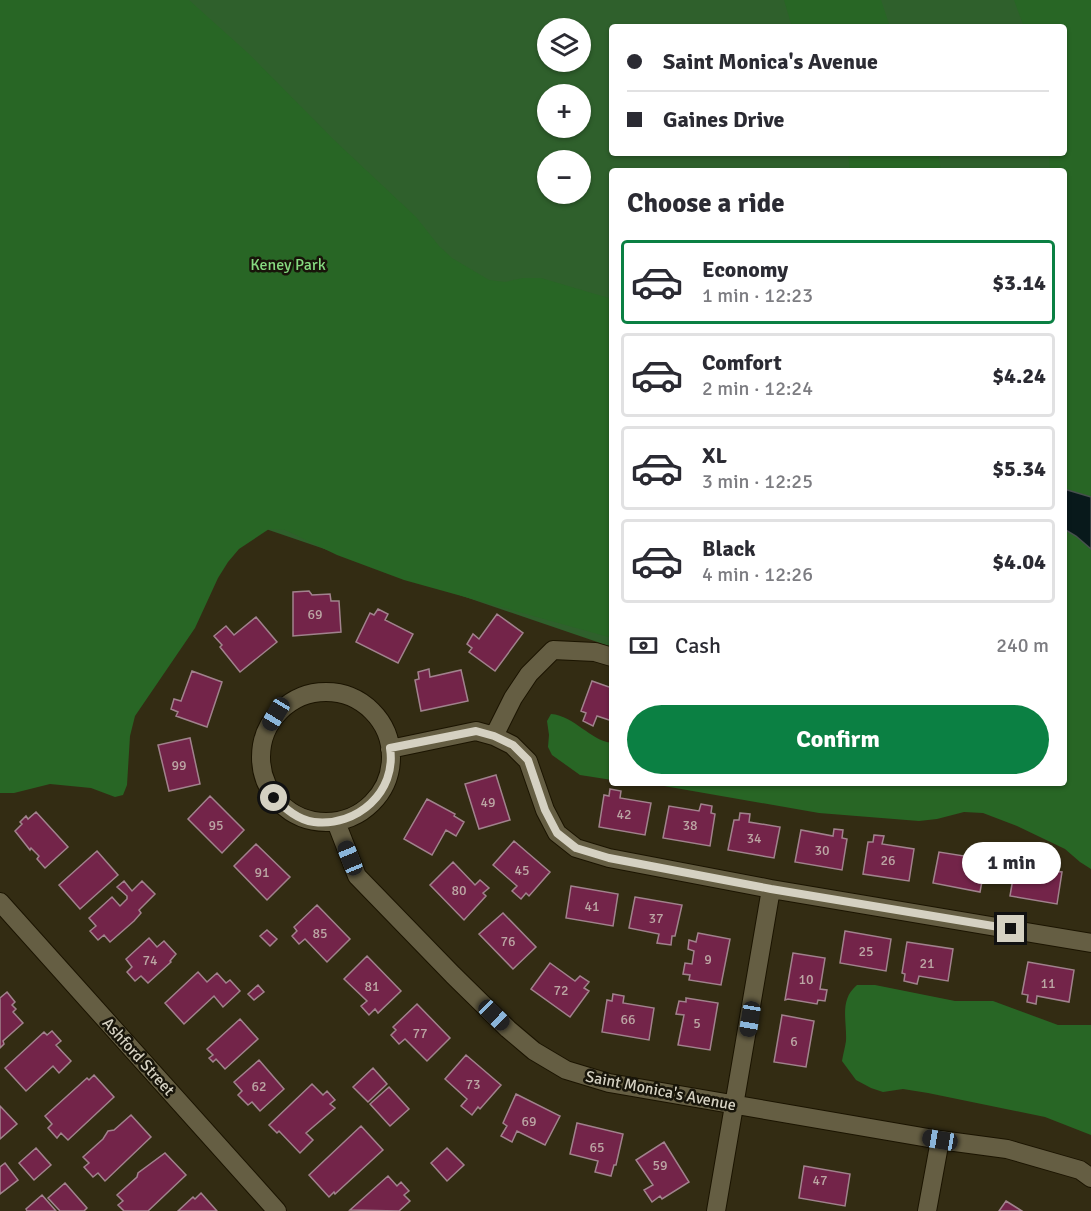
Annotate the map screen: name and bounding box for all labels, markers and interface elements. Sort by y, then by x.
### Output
map controls [537,18,591,204]
button: layers [537,18,591,72]
text: Saint Monica's Avenue [663,48,878,75]
button: + [537,84,591,138]
text: Gaines Drive [663,106,784,133]
button: − [537,150,591,204]
text: Choose a ride [627,187,785,220]
park label: Keney Park [250,255,326,275]
icon: car [630,255,684,309]
text: Economy [702,256,788,283]
text: $3.14 [992,269,1046,296]
text: 1 min · 12:23 [702,283,813,308]
icon: car [630,348,684,402]
text: Comfort [702,349,782,376]
text: $4.24 [992,362,1046,389]
text: 2 min · 12:24 [702,376,813,401]
icon: car [630,441,684,495]
text: XL [702,442,727,469]
text: $5.34 [992,455,1046,482]
text: 3 min · 12:25 [702,469,813,494]
icon: car [630,534,684,588]
text: Black [702,535,756,562]
text: $4.04 [992,548,1046,575]
text: 4 min · 12:26 [702,562,813,587]
house number: 69 [307,606,323,623]
icon: cash [627,629,660,662]
text: Cash [675,632,721,659]
text: 240 m [996,633,1049,658]
car [259,694,293,734]
button: Confirm [627,705,1049,774]
house number: 99 [171,757,187,774]
route start [260,784,287,811]
house number: 49 [480,794,496,811]
house number: 42 [616,806,632,823]
house number: 95 [208,817,224,834]
house number: 38 [682,817,698,834]
house number: 34 [746,830,762,847]
car [335,838,365,878]
house number: 30 [814,842,830,859]
callout: 1 min [962,842,1060,884]
text: 1 min [987,850,1036,875]
house number: 26 [880,852,896,869]
house number: 45 [514,862,530,879]
house number: 91 [254,864,270,881]
house number: 80 [451,882,467,899]
house number: 41 [584,898,600,915]
house number: 37 [648,910,664,927]
route end [997,915,1024,942]
house number: 85 [312,925,328,942]
house number: 76 [500,933,516,950]
house number: 25 [858,943,874,960]
house number: 9 [704,951,712,968]
house number: 74 [142,952,158,969]
house number: 21 [919,955,935,972]
house number: 10 [798,971,814,988]
house number: 11 [1040,975,1056,992]
house number: 81 [364,978,380,995]
house number: 72 [553,982,569,999]
car [475,996,513,1034]
car [738,1000,762,1038]
house number: 66 [620,1011,636,1028]
street label: Ashford Street [98,1013,179,1100]
house number: 5 [693,1015,701,1032]
house number: 77 [412,1025,428,1042]
house number: 6 [790,1033,798,1050]
street label: Saint Monica's Avenue [584,1067,738,1115]
house number: 73 [465,1076,481,1093]
house number: 62 [251,1078,267,1095]
house number: 69 [521,1113,537,1130]
car [921,1128,959,1152]
house number: 65 [589,1139,605,1156]
house number: 59 [652,1157,668,1174]
house number: 47 [812,1172,828,1189]

